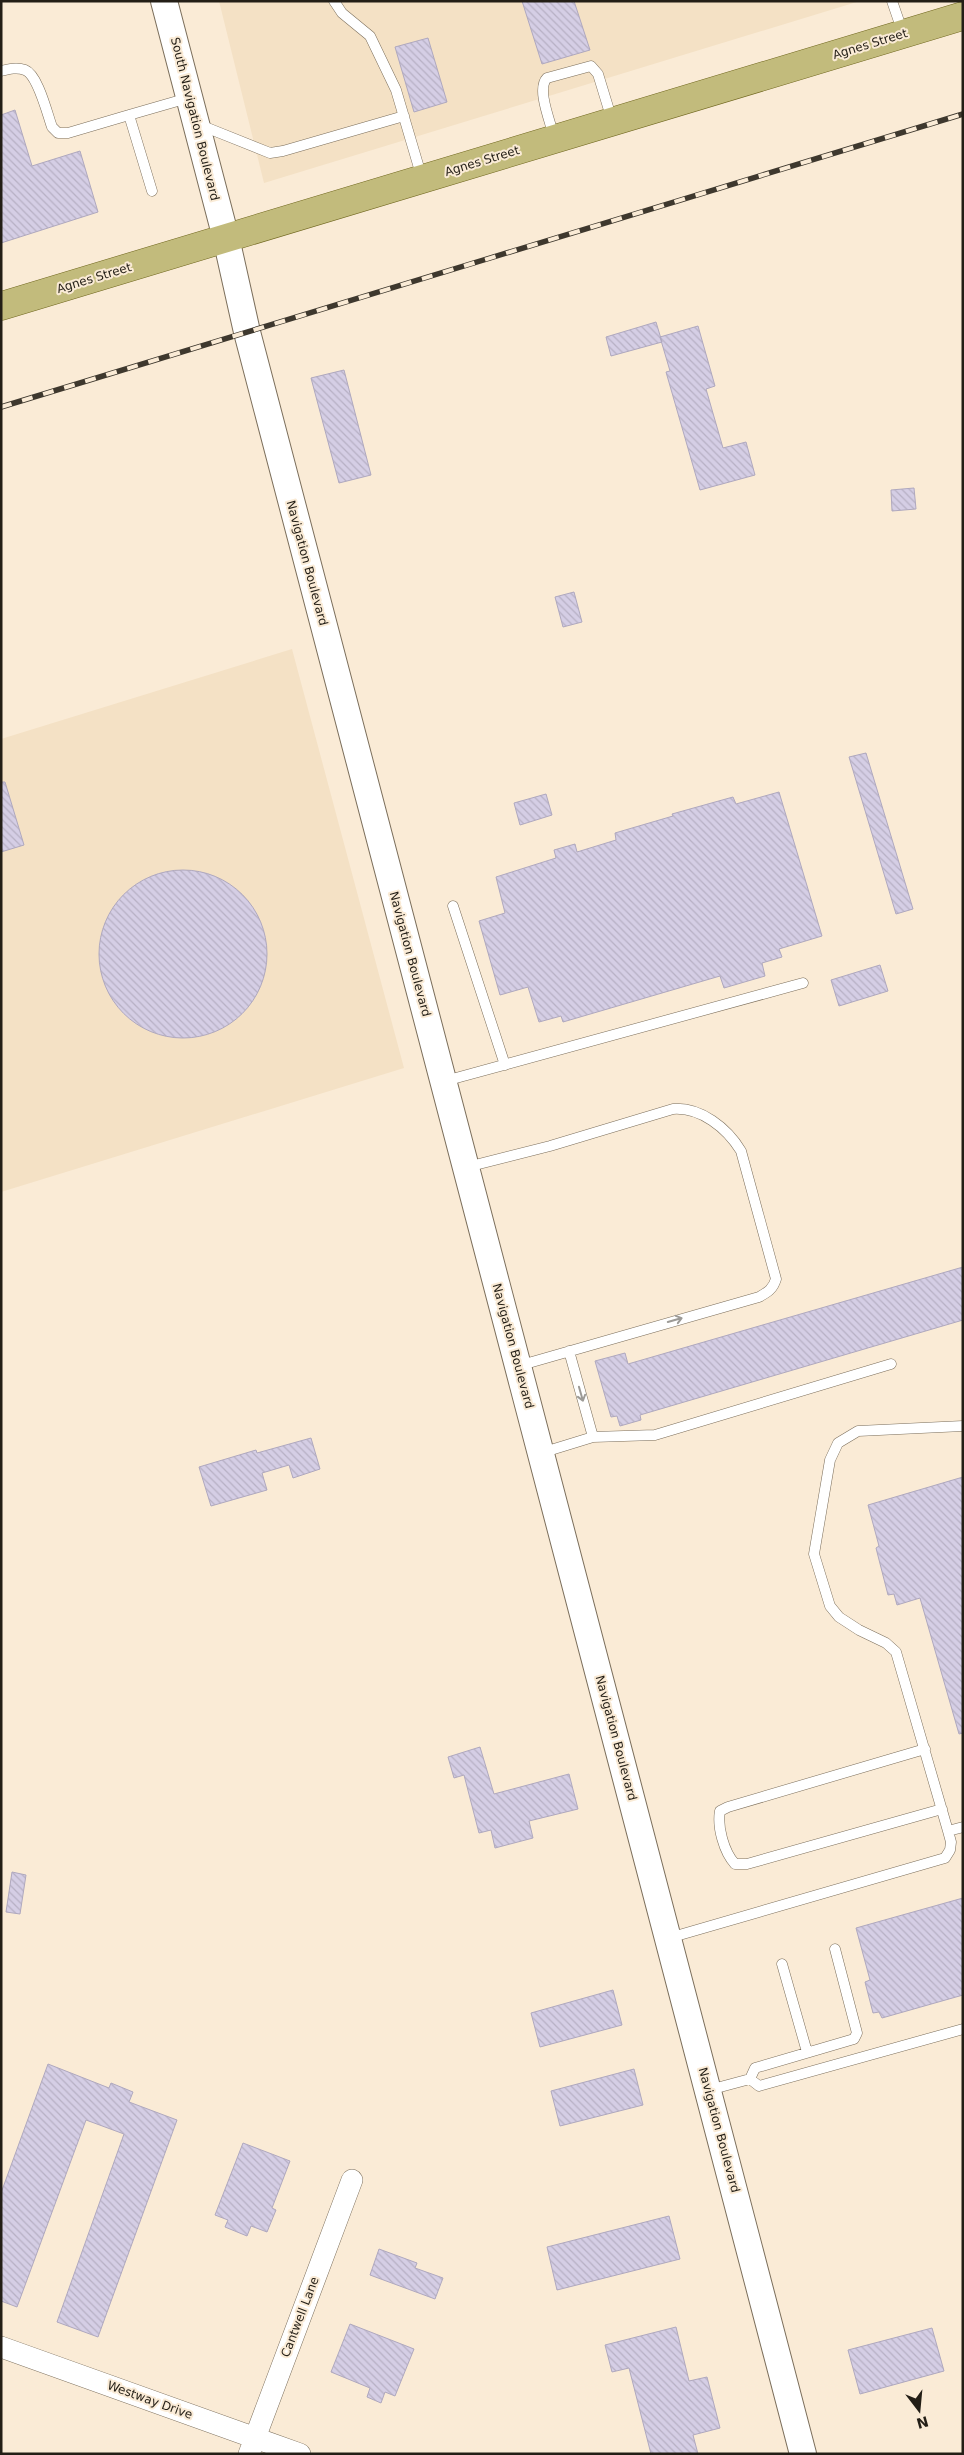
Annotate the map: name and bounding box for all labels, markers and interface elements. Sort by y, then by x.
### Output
street label: Agnes Street [831,26,909,62]
street label: South Navigation Boulevard [168,36,222,202]
street label: Agnes Street [443,143,521,179]
street label: Agnes Street [55,260,133,296]
street label: Navigation Boulevard [284,499,330,627]
street label: Navigation Boulevard [387,890,433,1018]
street label: Navigation Boulevard [490,1282,536,1410]
one-way arrow [667,1315,683,1325]
one-way arrow [577,1386,586,1402]
street label: Navigation Boulevard [593,1674,639,1802]
street label: Navigation Boulevard [696,2066,742,2194]
street label: Cantwell Lane [278,2275,322,2359]
street label: Westway Drive [106,2378,194,2422]
north arrow [894,2385,944,2435]
text: N [915,2413,930,2432]

